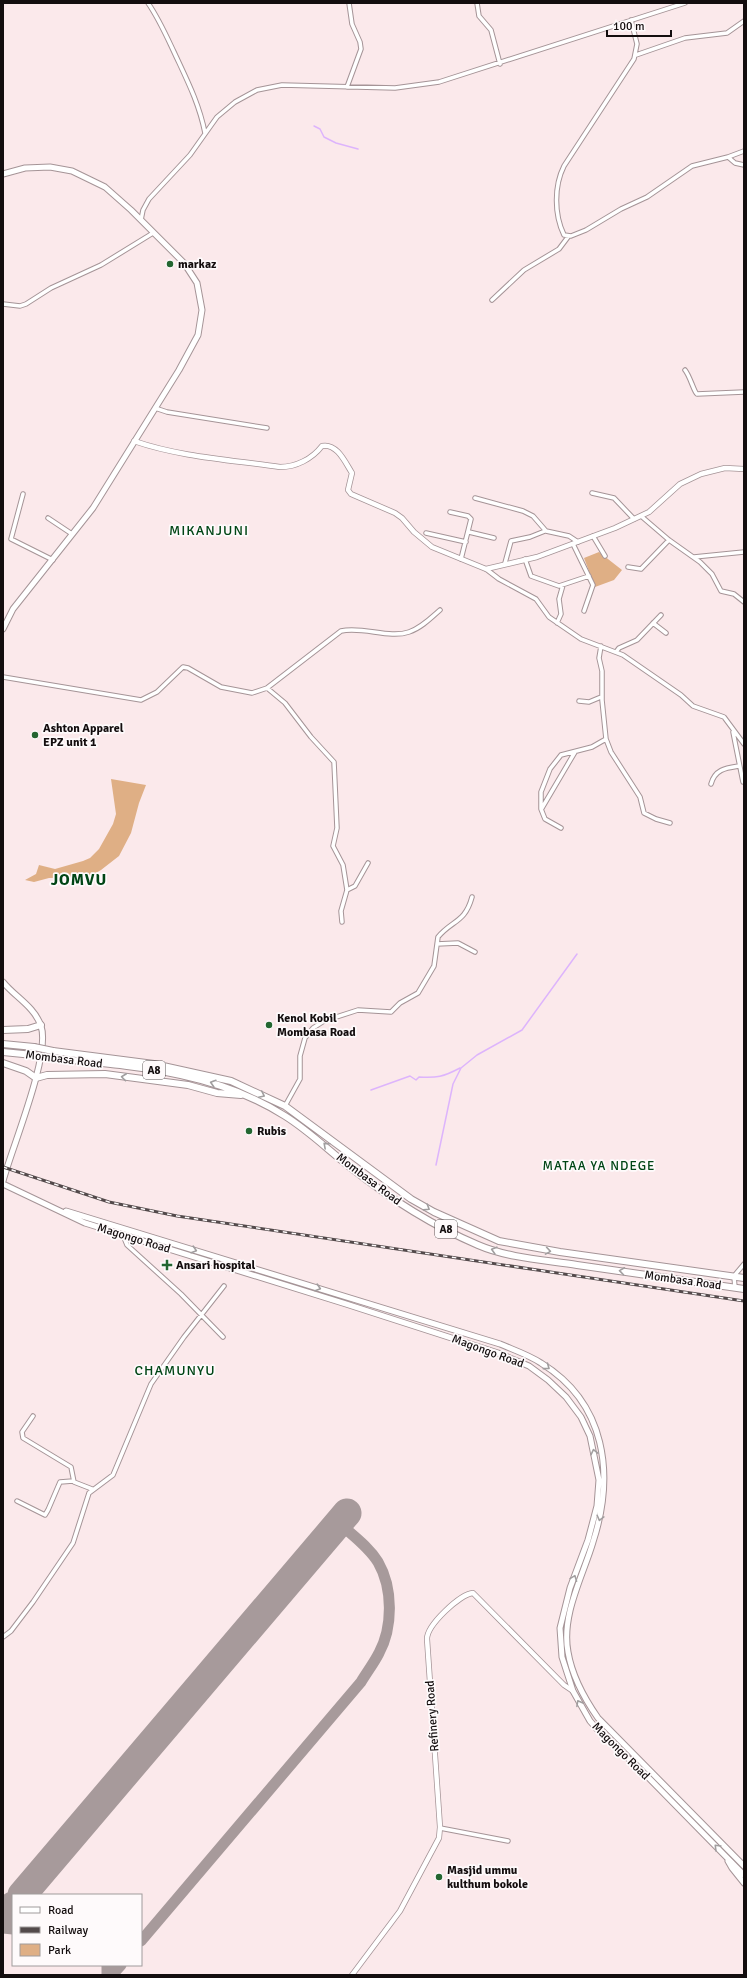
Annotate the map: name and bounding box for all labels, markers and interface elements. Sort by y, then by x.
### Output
scale bar [607,12,671,38]
text: 100 m [613,19,645,34]
place label: markaz [178,257,217,272]
marker: markaz [165,259,175,269]
district label: MIKANJUNI [169,522,249,539]
place label: Ashton Apparel EPZ unit 1 [43,721,124,750]
marker: Ashton Apparel EPZ unit 1 [30,730,40,740]
district label: JOMVU [51,870,107,890]
place label: Kenol Kobil Mombasa Road [277,1011,356,1040]
marker: Kenol Kobil Mombasa Road [264,1020,274,1030]
street label: Mombasa Road [25,1047,103,1072]
road number: A8 [143,1061,165,1079]
one-way arrow [121,1073,127,1082]
one-way arrow [209,1079,216,1088]
one-way arrow [258,1090,266,1098]
place label: Rubis [257,1124,287,1139]
marker: Rubis [244,1126,254,1136]
one-way arrow [323,1143,330,1150]
street label: Mombasa Road [333,1150,404,1209]
district label: MATAA YA NDEGE [543,1158,655,1174]
one-way arrow [422,1203,429,1210]
street label: Magongo Road [95,1220,172,1257]
road number: A8 [435,1220,457,1238]
one-way arrow [190,1245,197,1254]
one-way arrow [491,1246,498,1255]
one-way arrow [545,1246,551,1255]
place label: Ansari hospital [176,1258,256,1273]
marker: Ansari hospital [161,1259,173,1271]
one-way arrow [619,1267,625,1276]
street label: Mombasa Road [643,1268,722,1293]
one-way arrow [315,1283,322,1292]
street label: Magongo Road [450,1331,526,1371]
district label: CHAMUNYU [135,1362,216,1379]
one-way arrow [542,1362,549,1369]
one-way arrow [590,1449,598,1456]
one-way arrow [596,1515,604,1522]
one-way arrow [569,1575,577,1582]
street label: Refinery Road [423,1680,442,1752]
one-way arrow [577,1699,584,1707]
street label: Magongo Road [589,1719,653,1783]
one-way arrow [714,1844,722,1852]
place label: Masjid ummu kulthum bokole [447,1863,528,1892]
marker: Masjid ummu kulthum bokole [434,1872,444,1882]
legend [12,1894,142,1966]
text: Road [48,1903,74,1918]
text: Railway [48,1923,88,1938]
text: Park [48,1943,71,1958]

